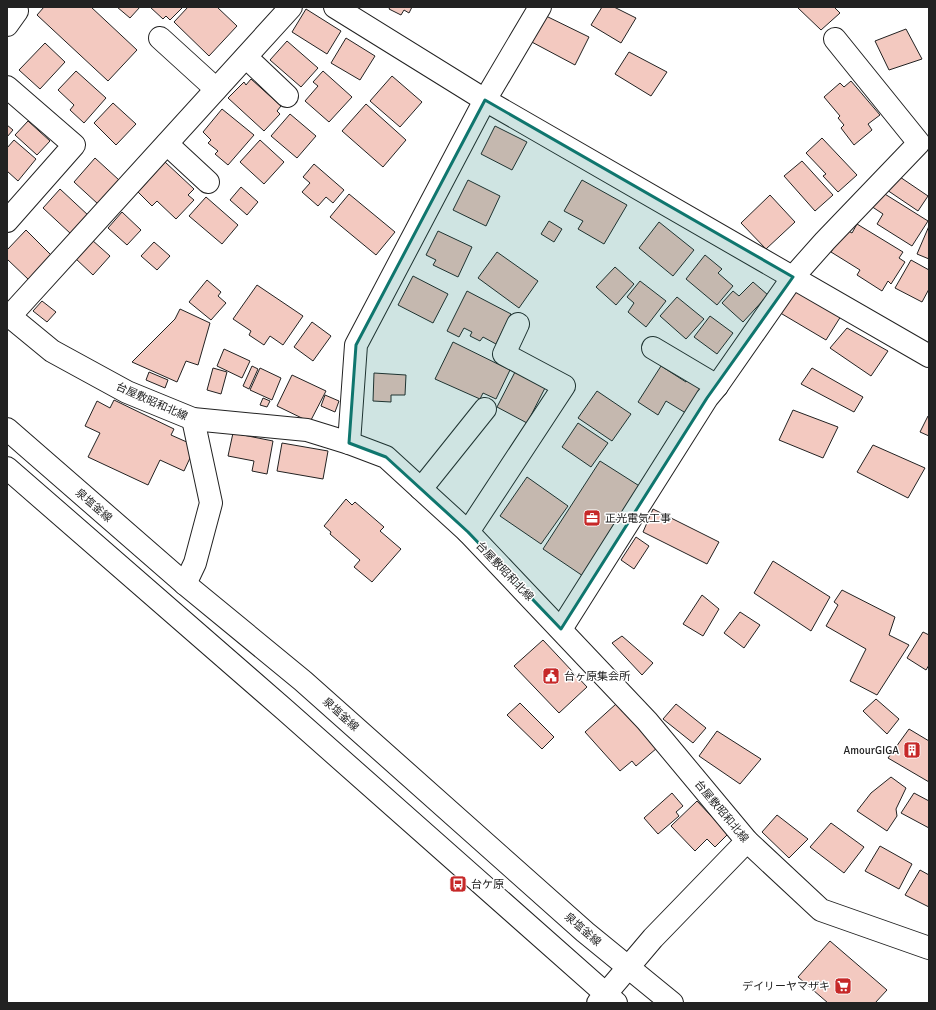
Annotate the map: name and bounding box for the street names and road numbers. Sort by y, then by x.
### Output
street label: 台屋敷昭和北線 [114,380,190,423]
street label: 泉塩釜線 [73,486,115,525]
street label: 台屋敷昭和北線 [473,539,536,604]
street label: 泉塩釜線 [320,695,361,734]
street label: 台屋敷昭和北線 [692,778,751,845]
street label: 泉塩釜線 [562,910,604,949]

